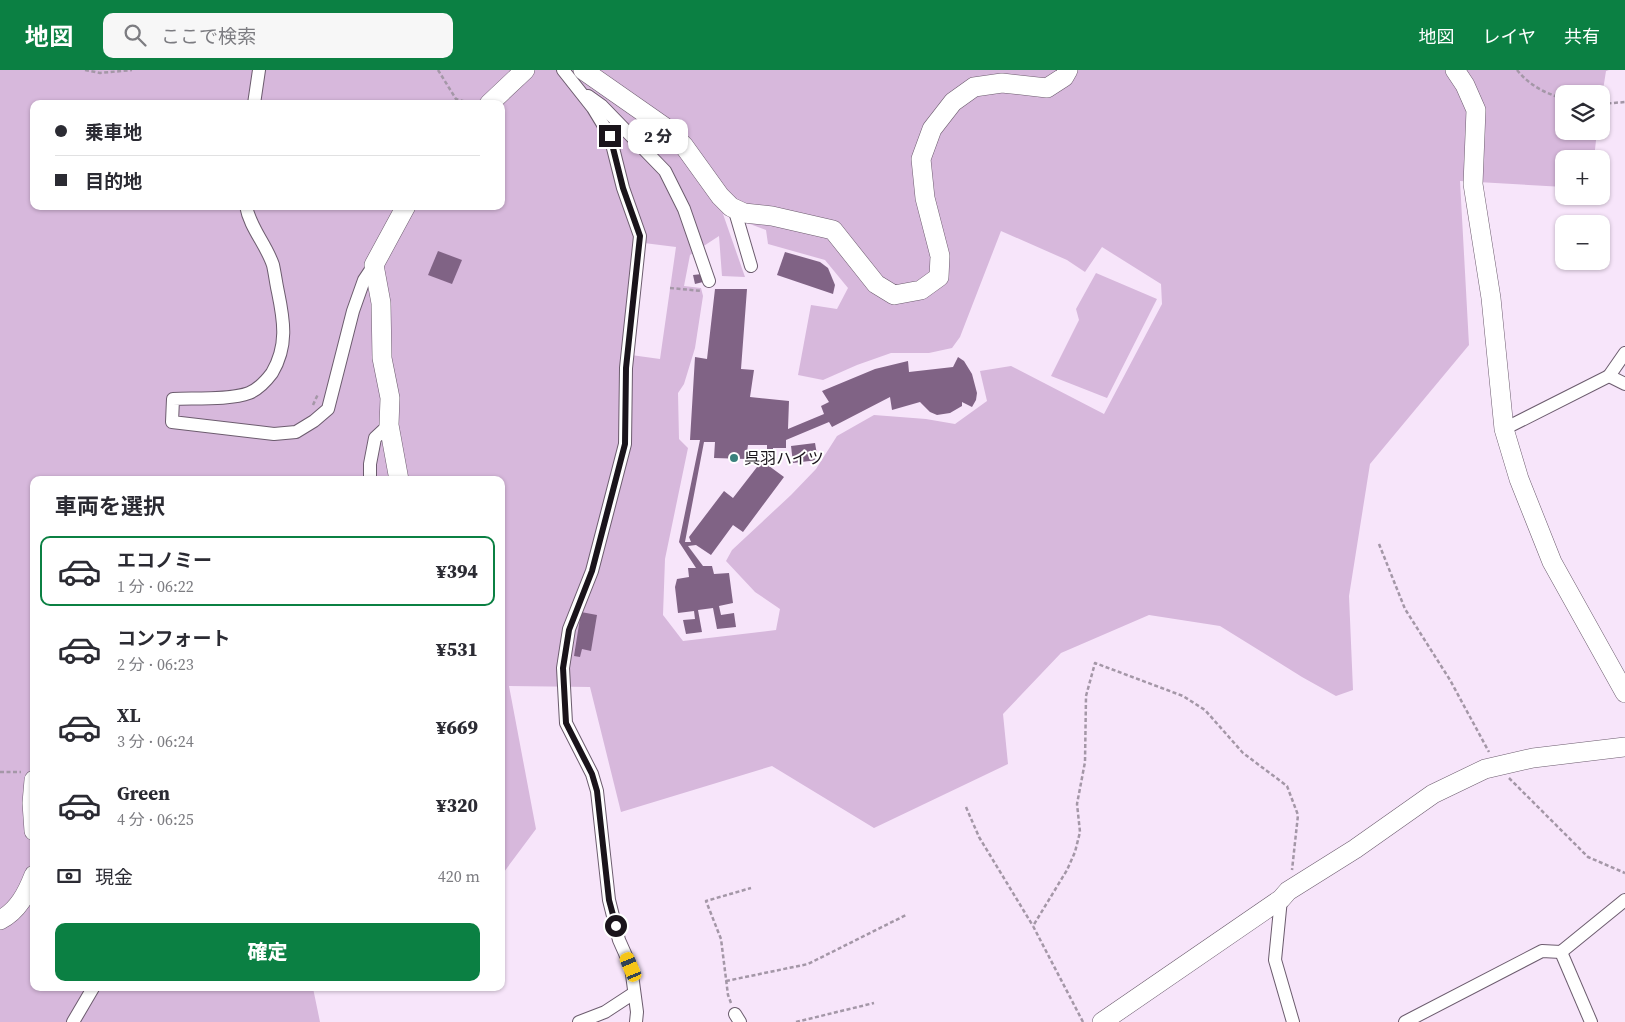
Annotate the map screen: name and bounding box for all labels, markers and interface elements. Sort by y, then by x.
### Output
search box [103,13,453,58]
text: 地図 [25,20,73,53]
icon: search [121,21,149,49]
text: ここで検索 [161,23,256,49]
text: 地図 [1419,24,1455,49]
text: レイヤ [1483,24,1536,49]
text: 共有 [1564,24,1600,49]
map controls [1555,85,1610,270]
button: layers [1555,85,1610,140]
callout: 2 分 [628,118,688,154]
text: 乗車地 [85,119,142,145]
route end [599,125,621,147]
text: 2 分 [644,125,672,147]
button: + [1555,150,1610,205]
text: 目的地 [85,168,142,194]
button: − [1555,215,1610,270]
place label: 呉羽ハイツ [744,447,824,469]
marker: 呉羽ハイツ [728,452,740,464]
text: 車両を選択 [55,491,165,521]
text: エコノミー [117,547,212,573]
icon: car [57,549,102,594]
text: ¥394 [436,558,478,584]
text: 1 分 · 06:22 [117,575,194,597]
text: コンフォート [117,625,230,651]
icon: car [57,627,102,672]
text: ¥531 [436,636,478,662]
text: 2 分 · 06:23 [117,653,194,675]
text: XL [117,702,140,728]
icon: car [57,705,102,750]
text: ¥669 [436,714,478,740]
text: 3 分 · 06:24 [117,730,194,752]
text: Green [117,780,170,806]
icon: car [57,783,102,828]
text: ¥320 [436,792,478,818]
text: 4 分 · 06:25 [117,808,194,830]
icon: cash [55,862,83,890]
text: 現金 [95,864,133,890]
text: 420 m [438,865,480,887]
route start [605,915,627,937]
button: 確定 [55,923,480,981]
car [618,950,643,984]

